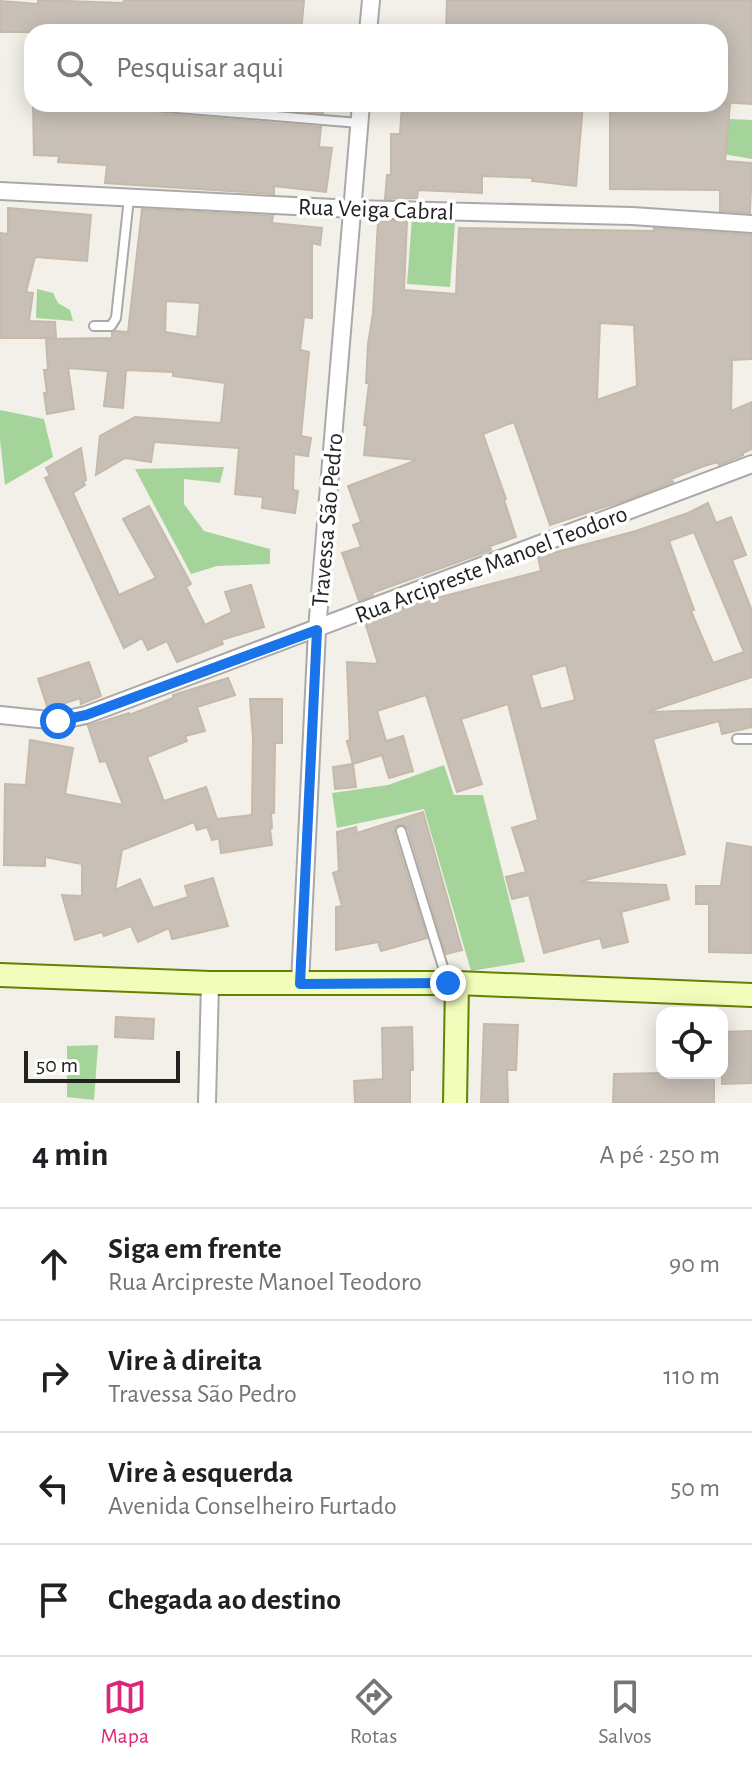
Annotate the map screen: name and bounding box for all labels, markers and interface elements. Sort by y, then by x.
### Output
search box [24,24,728,112]
icon: search [52,46,96,90]
text: Pesquisar aqui [116,53,284,83]
street label: Rua Veiga Cabral [298,195,454,225]
street label: Travessa São Pedro [308,432,348,608]
street label: Rua Arcipreste Manoel Teodoro [352,502,631,628]
route start [40,703,76,739]
route end [430,965,466,1001]
map controls [656,1007,728,1079]
button: locate [656,1007,728,1079]
scale bar [24,1047,180,1083]
text: 50 m [36,1054,78,1076]
text: 4 min [32,1138,109,1172]
text: A pé · 250 m [599,1142,720,1168]
text: Siga em frente [108,1234,282,1264]
icon: ahead [32,1242,76,1286]
text: 90 m [669,1251,720,1277]
text: Rua Arcipreste Manoel Teodoro [108,1269,422,1295]
text: Vire à direita [108,1346,262,1376]
icon: right [32,1354,76,1398]
text: 110 m [663,1363,720,1389]
text: Travessa São Pedro [108,1381,297,1407]
text: Vire à esquerda [108,1458,293,1488]
icon: left [32,1466,76,1510]
text: 50 m [670,1475,720,1501]
text: Avenida Conselheiro Furtado [108,1493,397,1519]
icon: arrive [32,1578,76,1622]
text: Chegada ao destino [108,1585,341,1615]
tab: Mapa [100,1675,149,1749]
tab: Rotas [350,1675,397,1749]
tab: Salvos [598,1675,652,1749]

